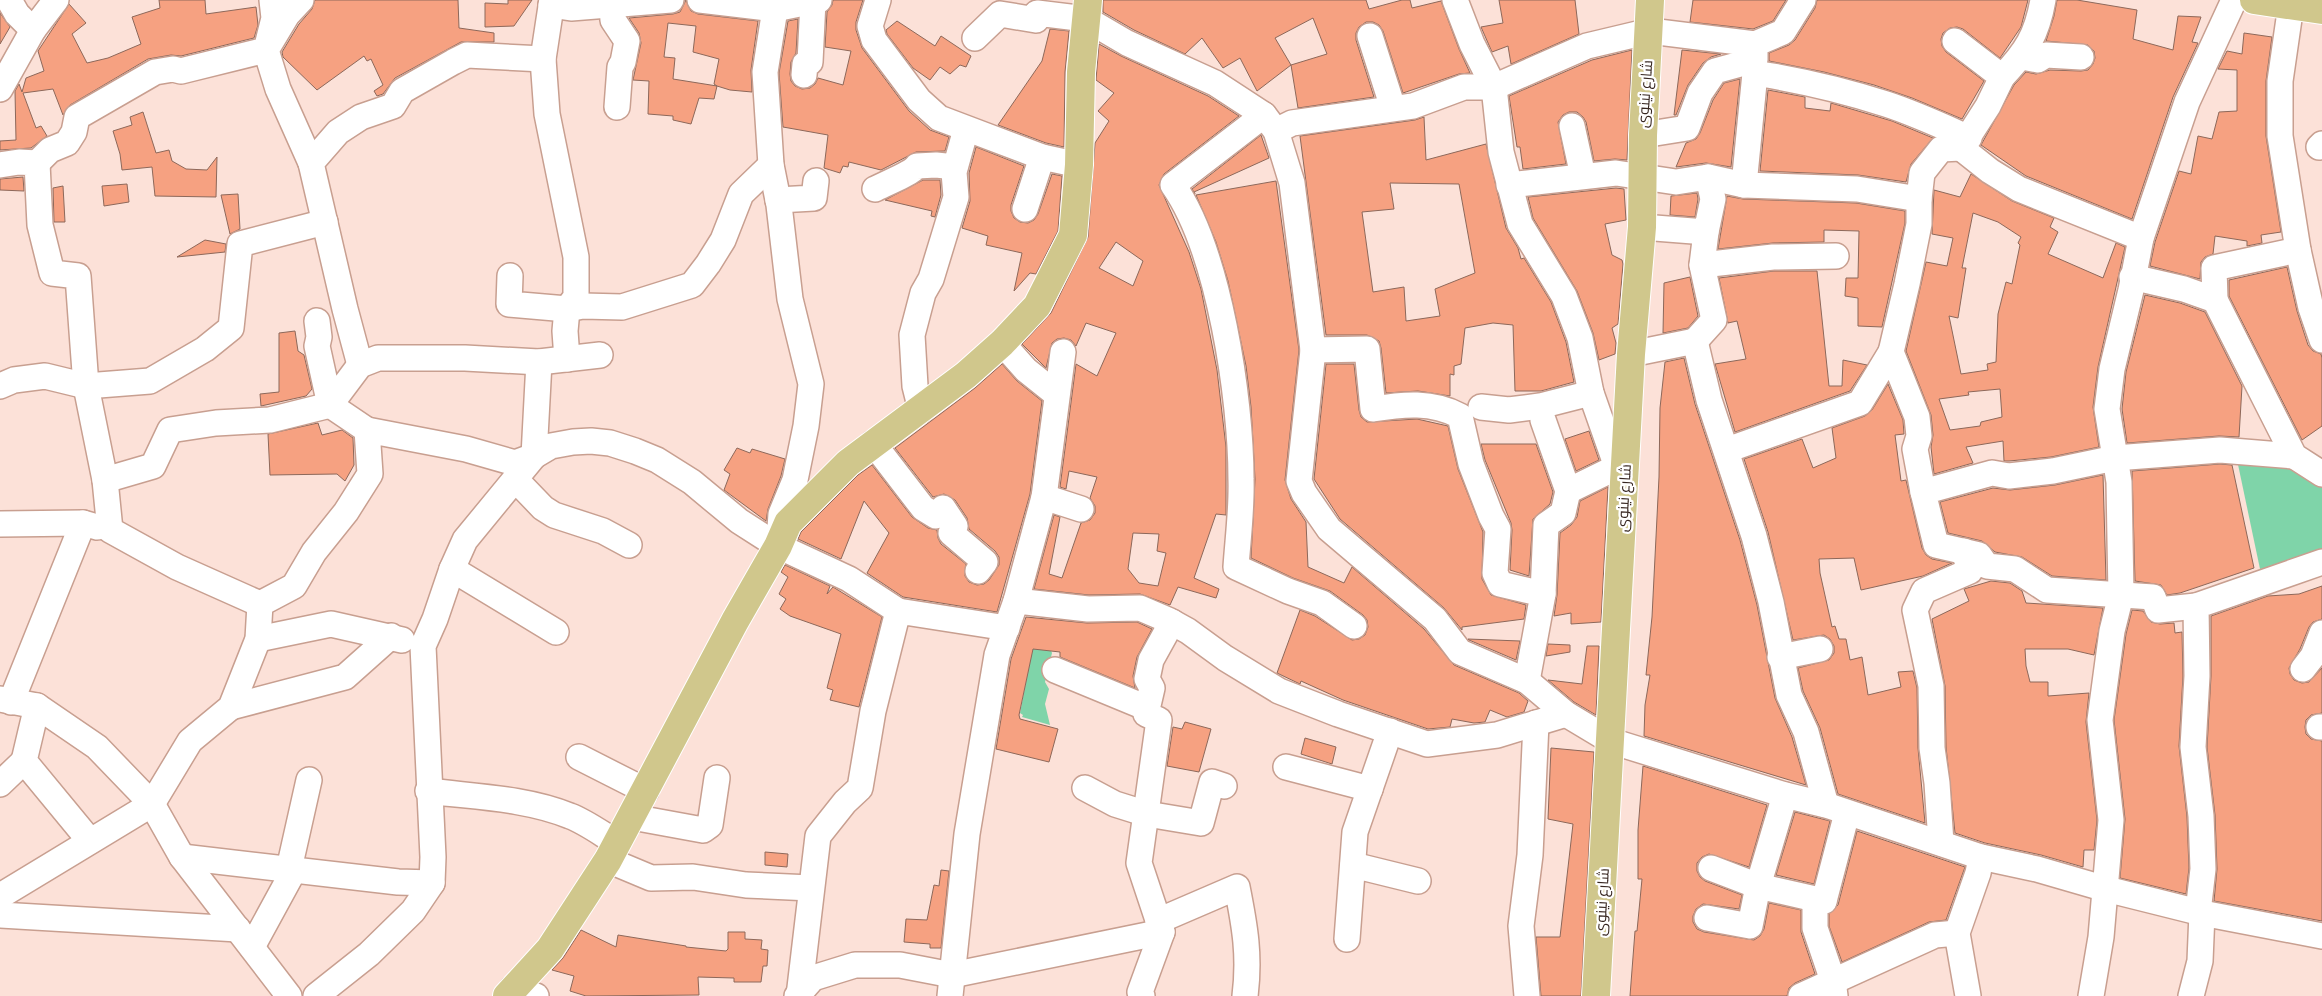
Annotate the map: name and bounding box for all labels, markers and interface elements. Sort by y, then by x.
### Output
street label: شارع نينوى [1633,59,1658,129]
street label: شارع نينوى [1612,463,1637,533]
street label: شارع نينوى [1590,867,1615,937]

